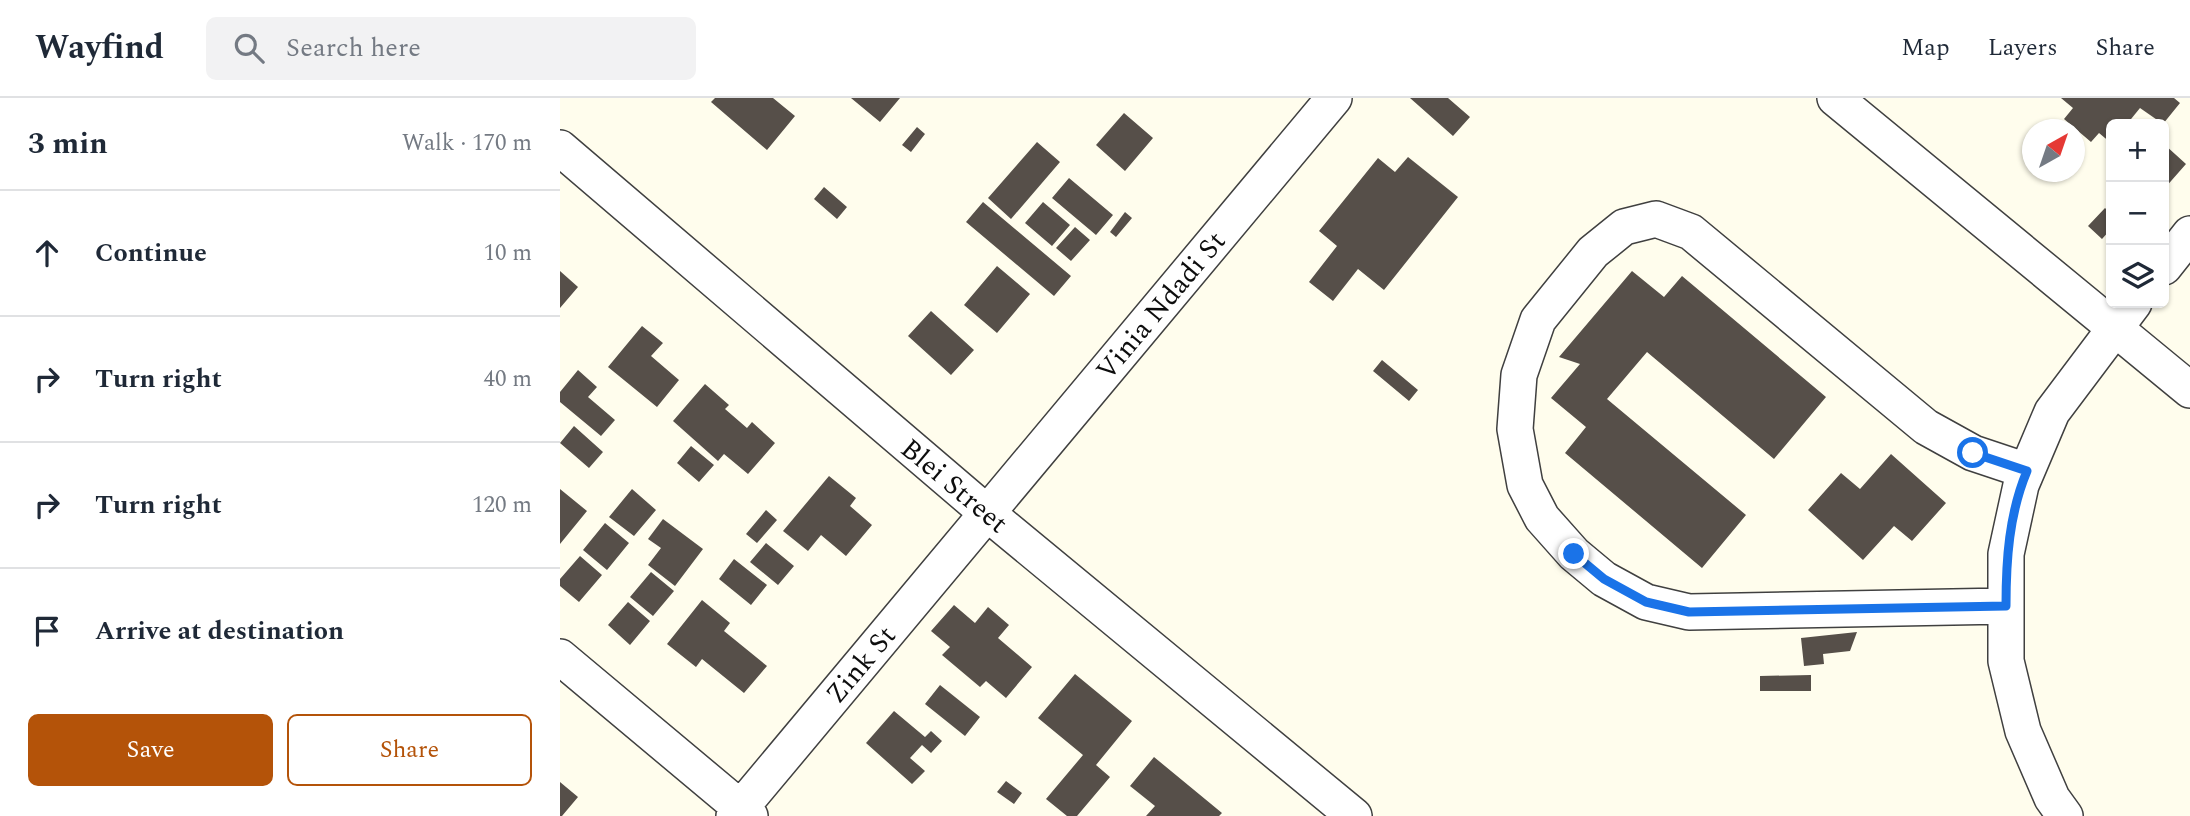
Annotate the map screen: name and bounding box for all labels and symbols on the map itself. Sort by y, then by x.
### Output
north arrow [2022,119,2085,182]
street label: Vinia Ndadi St [1086,222,1237,390]
street label: Blei Street [891,428,1017,544]
route start [1957,437,1988,468]
route end [1558,538,1589,569]
street label: Zink St [815,616,907,714]

